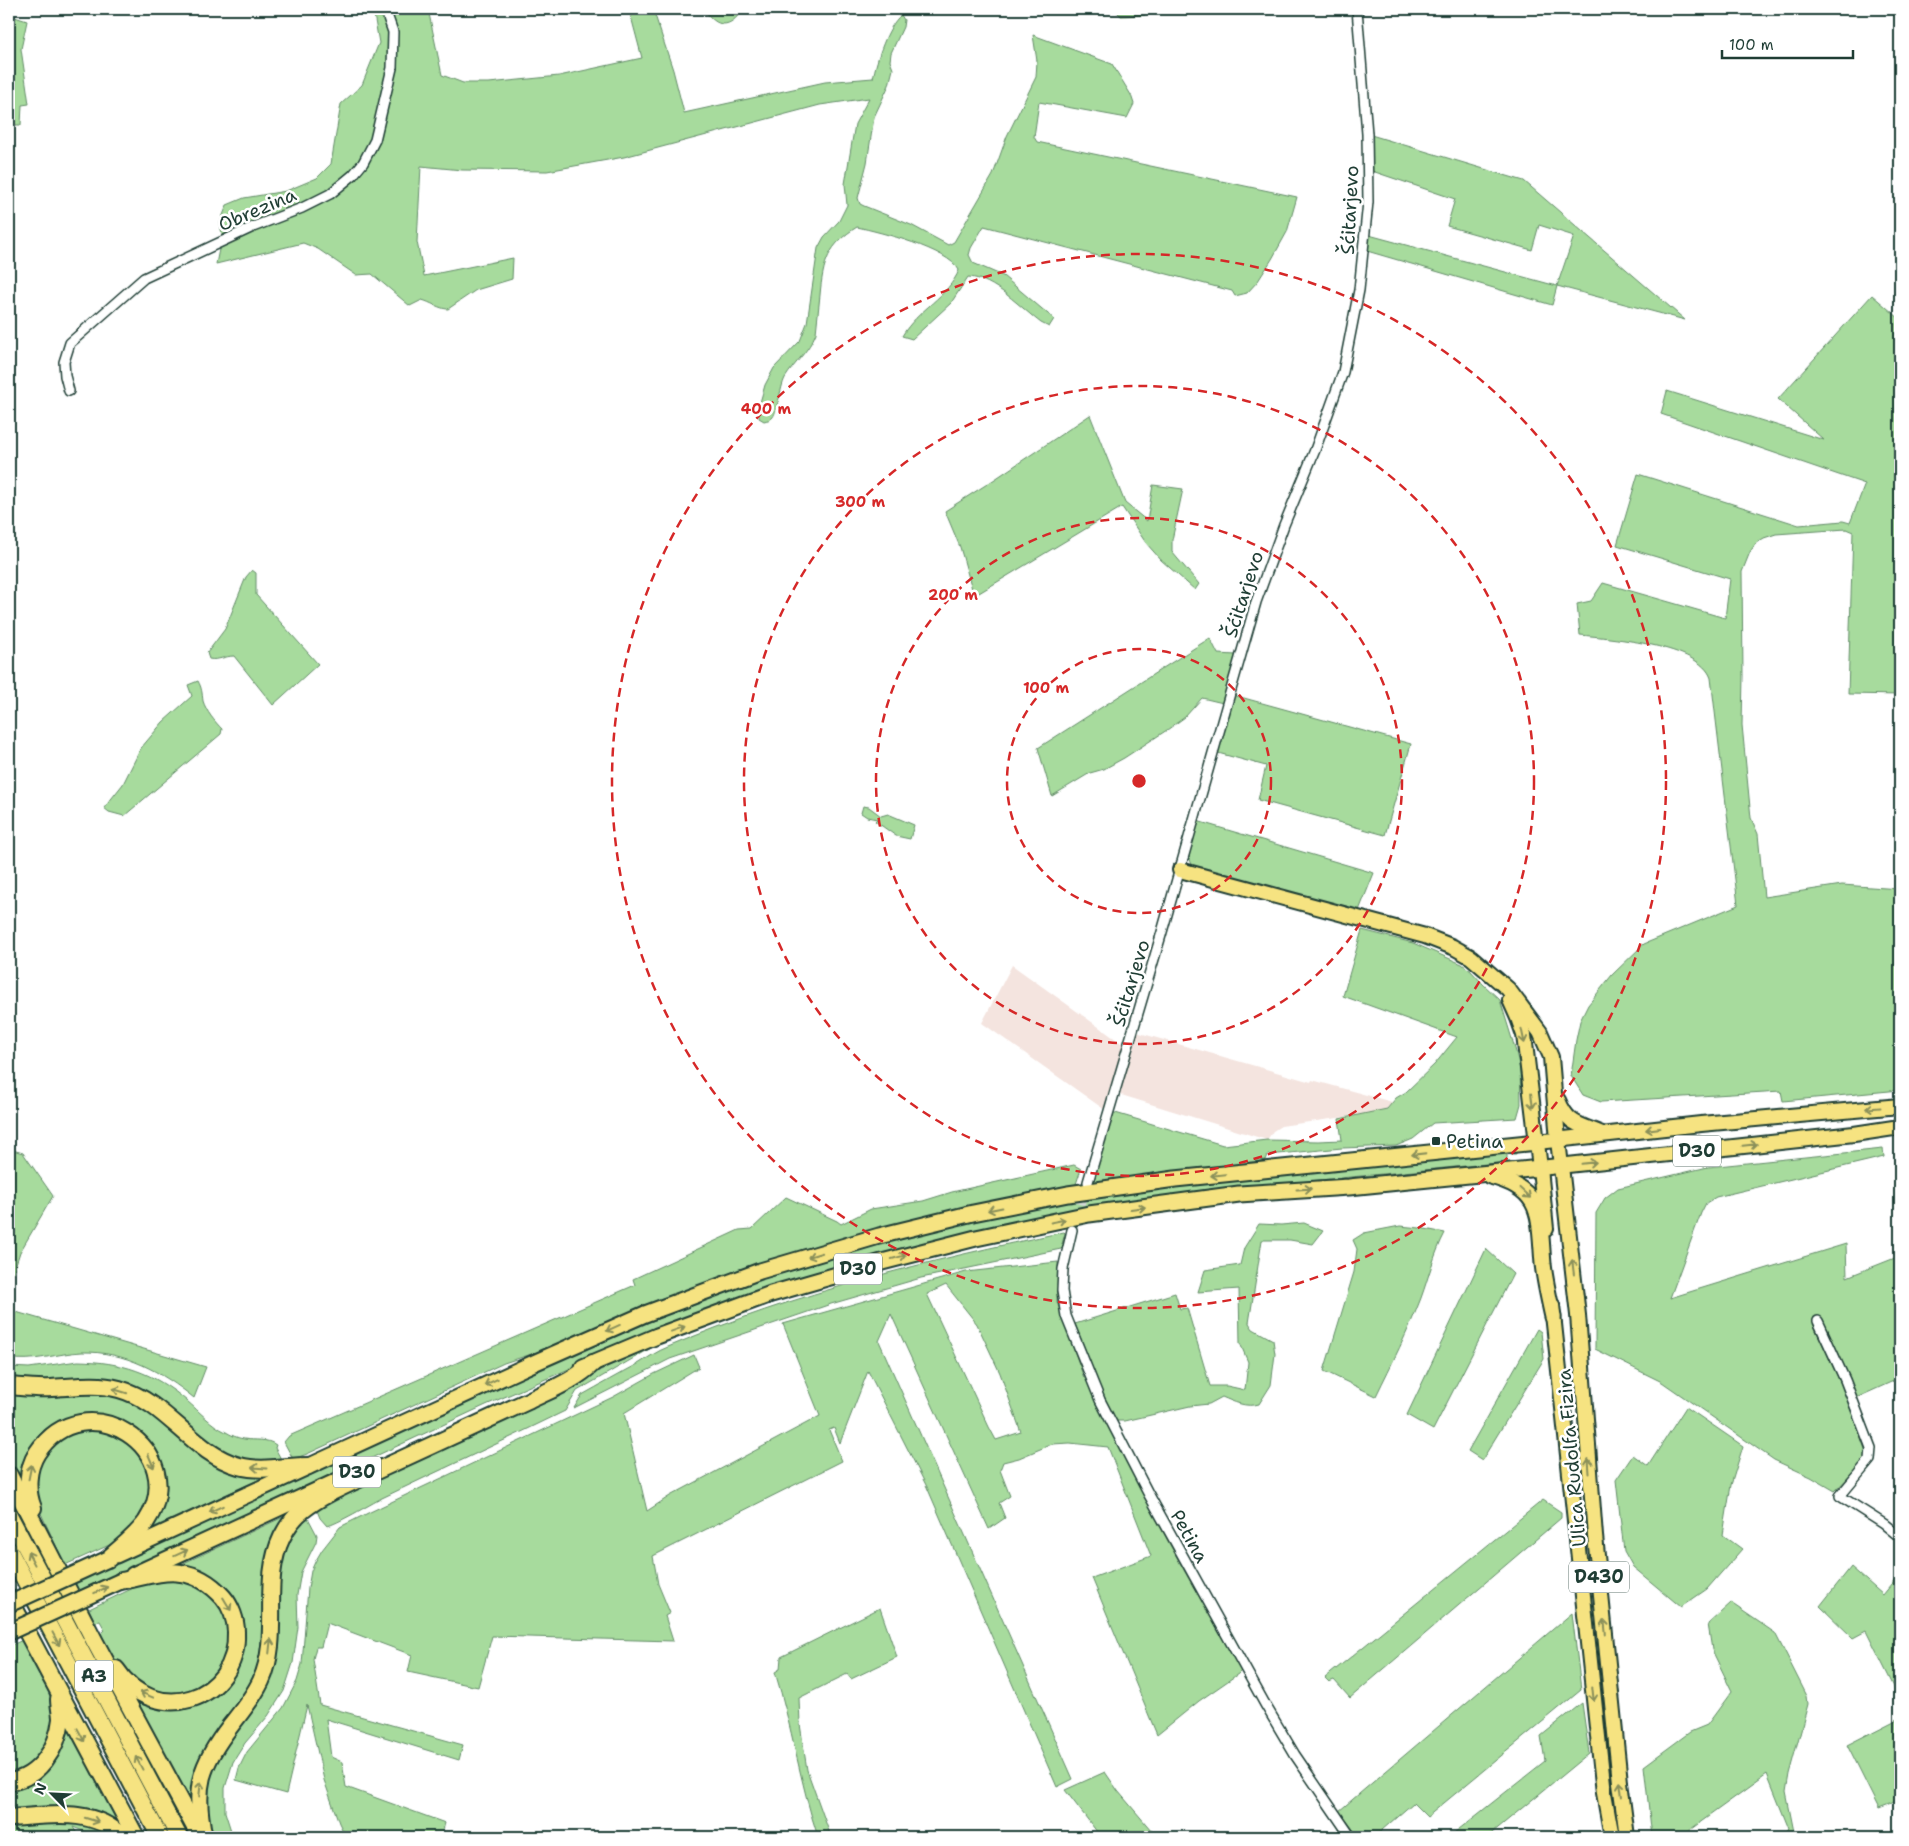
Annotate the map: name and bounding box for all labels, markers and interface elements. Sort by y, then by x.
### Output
scale bar [1722,28,1853,60]
text: 100 m [1729,35,1774,55]
street label: Šćitarjevo [1334,165,1364,255]
street label: Obrezina [214,182,300,237]
text: 400 m [741,399,791,419]
text: 300 m [835,492,885,512]
street label: Šćitarjevo [1217,548,1269,640]
text: 200 m [928,585,978,605]
text: 100 m [1023,678,1069,698]
centre of rings [1130,772,1148,790]
street label: Šćitarjevo [1105,936,1155,1030]
one-way arrow [1519,1027,1528,1043]
one-way arrow [1527,1093,1537,1109]
one-way arrow [1865,1104,1881,1113]
one-way arrow [1645,1124,1661,1134]
place label: Petina [1446,1129,1503,1154]
marker: Petina [1430,1135,1442,1147]
road number: D30 [1673,1136,1721,1166]
one-way arrow [1742,1140,1758,1150]
one-way arrow [1411,1149,1427,1159]
one-way arrow [1580,1158,1596,1168]
one-way arrow [1210,1170,1226,1179]
one-way arrow [1296,1185,1312,1194]
one-way arrow [1519,1187,1531,1199]
one-way arrow [1129,1203,1145,1213]
one-way arrow [987,1205,1003,1214]
one-way arrow [1049,1216,1065,1225]
one-way arrow [807,1251,823,1261]
one-way arrow [891,1252,907,1262]
road number: D30 [834,1254,882,1285]
one-way arrow [1568,1259,1578,1275]
one-way arrow [606,1323,621,1333]
one-way arrow [670,1324,685,1333]
street label: Ulica Rudolfa Fizira [1551,1368,1592,1548]
one-way arrow [484,1378,499,1387]
one-way arrow [113,1385,129,1395]
one-way arrow [147,1453,157,1468]
road number: D30 [333,1456,381,1488]
one-way arrow [1584,1458,1593,1474]
one-way arrow [251,1464,267,1473]
one-way arrow [26,1465,36,1481]
one-way arrow [209,1504,224,1514]
street label: Petina [1165,1505,1214,1567]
one-way arrow [173,1548,188,1557]
one-way arrow [26,1550,36,1565]
road number: D430 [1569,1561,1629,1592]
one-way arrow [93,1585,108,1594]
one-way arrow [222,1597,232,1612]
one-way arrow [1600,1620,1609,1636]
one-way arrow [51,1632,61,1647]
one-way arrow [265,1638,275,1654]
road number: A3 [75,1660,113,1692]
one-way arrow [1589,1686,1598,1702]
one-way arrow [140,1690,155,1700]
one-way arrow [77,1727,86,1742]
one-way arrow [134,1756,144,1771]
north arrow [28,1768,78,1818]
text: N [30,1780,51,1797]
one-way arrow [195,1781,205,1797]
one-way arrow [1616,1781,1626,1797]
one-way arrow [83,1815,99,1825]

